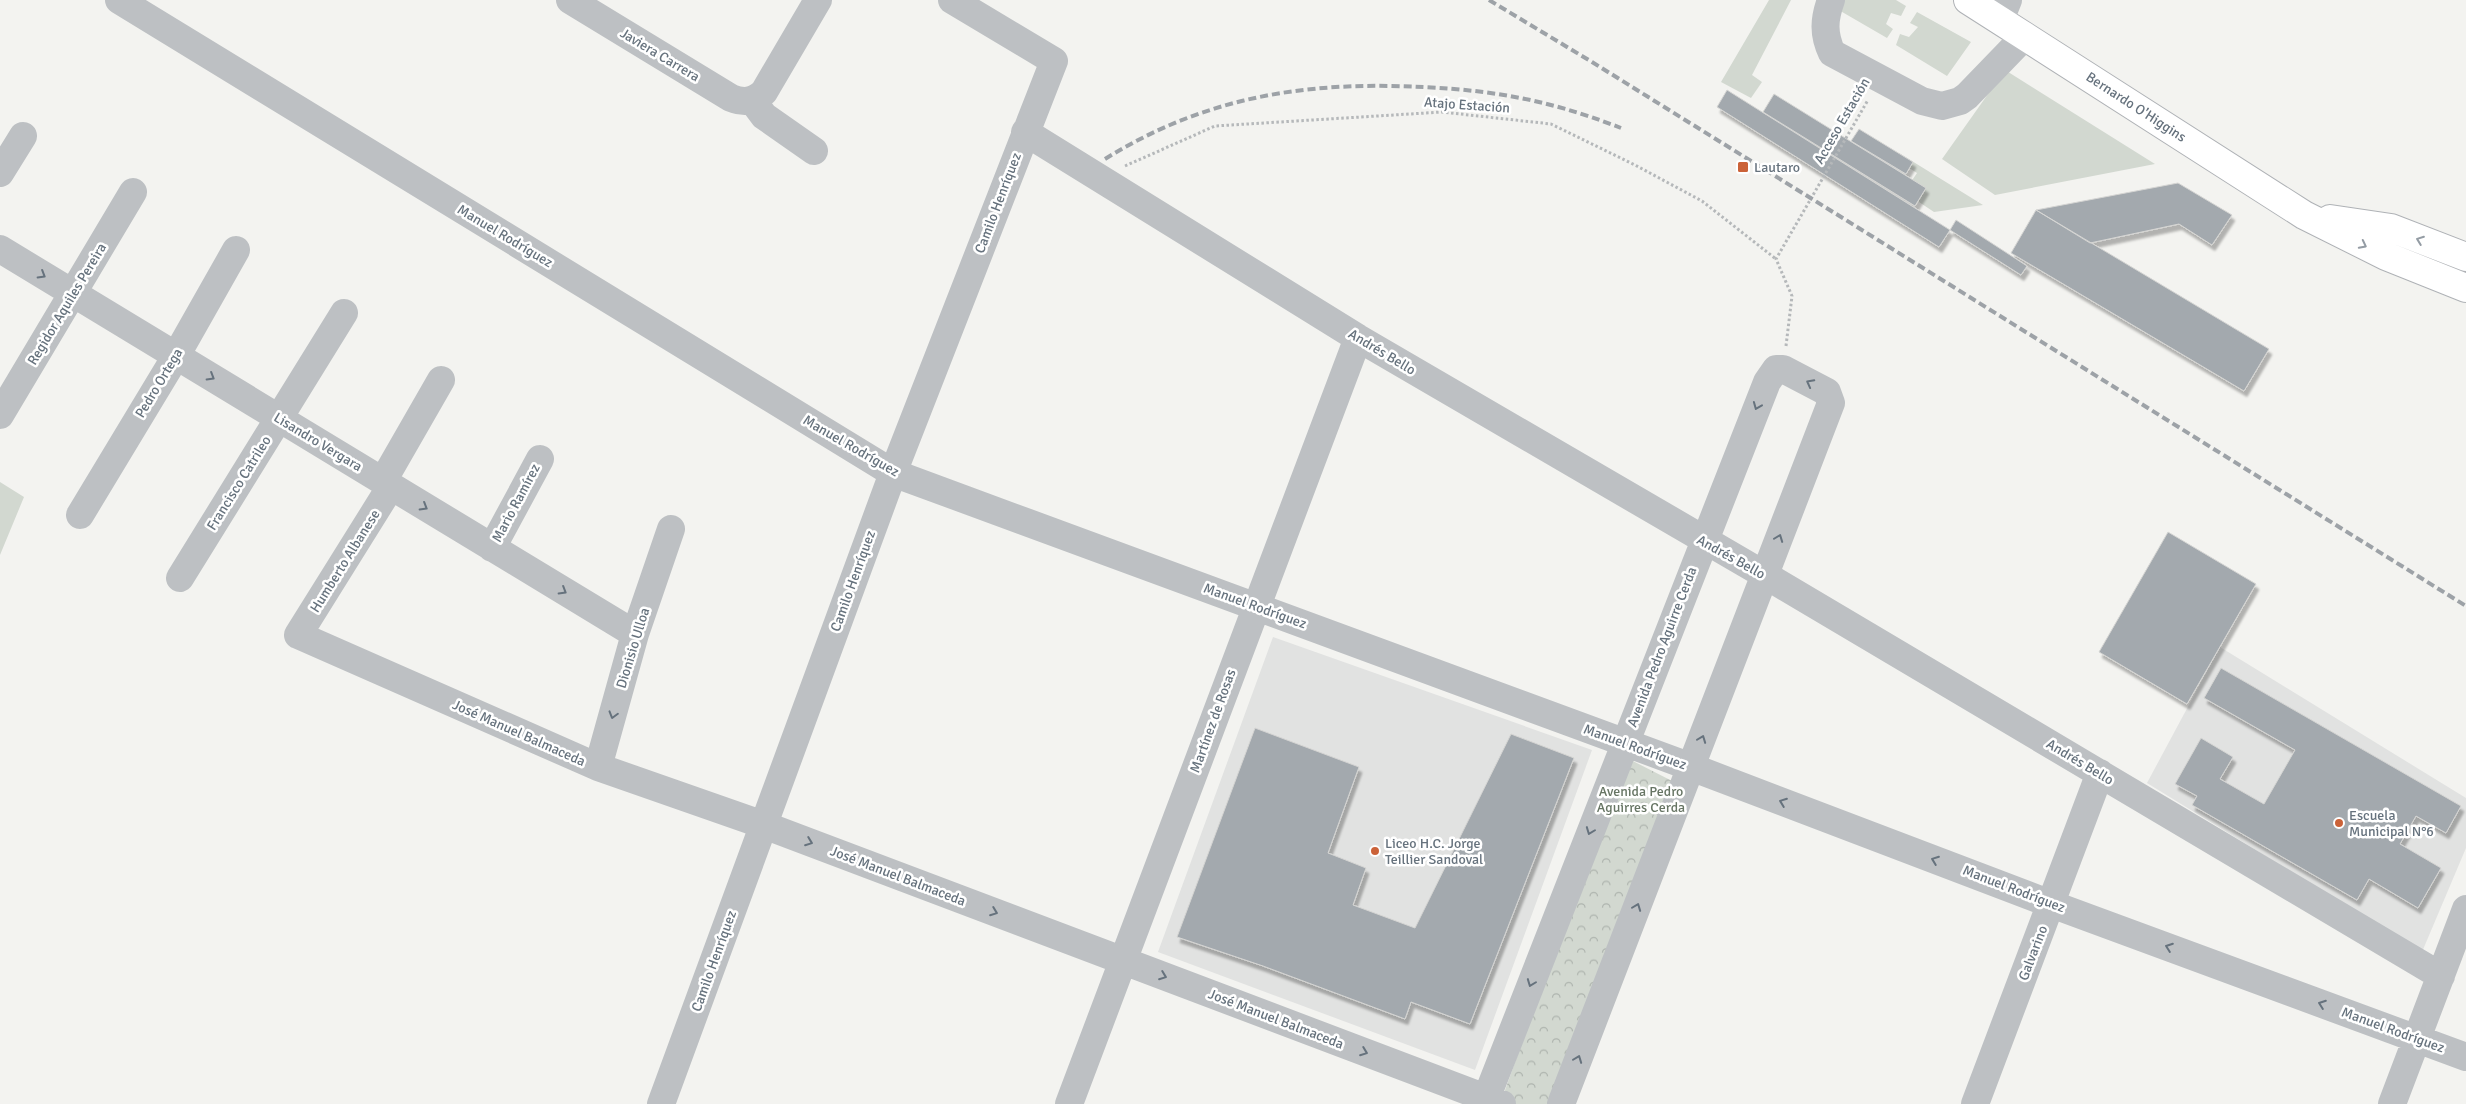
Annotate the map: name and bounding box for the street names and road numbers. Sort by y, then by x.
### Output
street label: Javiera Carrera [617,25,703,85]
street label: Bernardo O'Higgins [2083,68,2189,146]
street label: Acceso Estación [1811,75,1873,167]
street label: Atajo Estación [1423,94,1511,116]
street label: Camilo Henríquez [971,150,1025,256]
street label: Manuel Rodríguez [454,201,556,271]
street label: Regidor Aquiles Pereira [24,240,110,368]
street label: Andrés Bello [1345,325,1419,379]
street label: Pedro Ortega [132,345,186,421]
street label: Lisandro Vergara [271,409,365,475]
street label: Manuel Rodríguez [800,412,902,480]
street label: Francisco Catrileo [203,433,275,533]
street label: Mario Ramírez [488,461,544,545]
street label: Humberto Albanese [307,506,383,616]
street label: Camilo Henríquez [827,528,879,634]
street label: Andrés Bello [1694,531,1768,583]
street label: Avenida Pedro Aguirre Cerda [1624,565,1700,729]
street label: Manuel Rodríguez [1201,580,1309,632]
street label: Dionisio Ulloa [613,606,653,690]
street label: Martínez de Rosas [1186,667,1240,775]
street label: José Manuel Balmaceda [450,696,588,770]
street label: Manuel Rodríguez [1581,721,1689,773]
street label: Andrés Bello [2043,735,2117,789]
street label: José Manuel Balmaceda [828,842,968,910]
street label: Manuel Rodríguez [1960,862,2068,916]
street label: Camilo Henríquez [688,908,740,1014]
street label: Galvarino [2015,923,2051,983]
street label: José Manuel Balmaceda [1206,985,1346,1053]
street label: Manuel Rodríguez [2339,1004,2447,1056]

